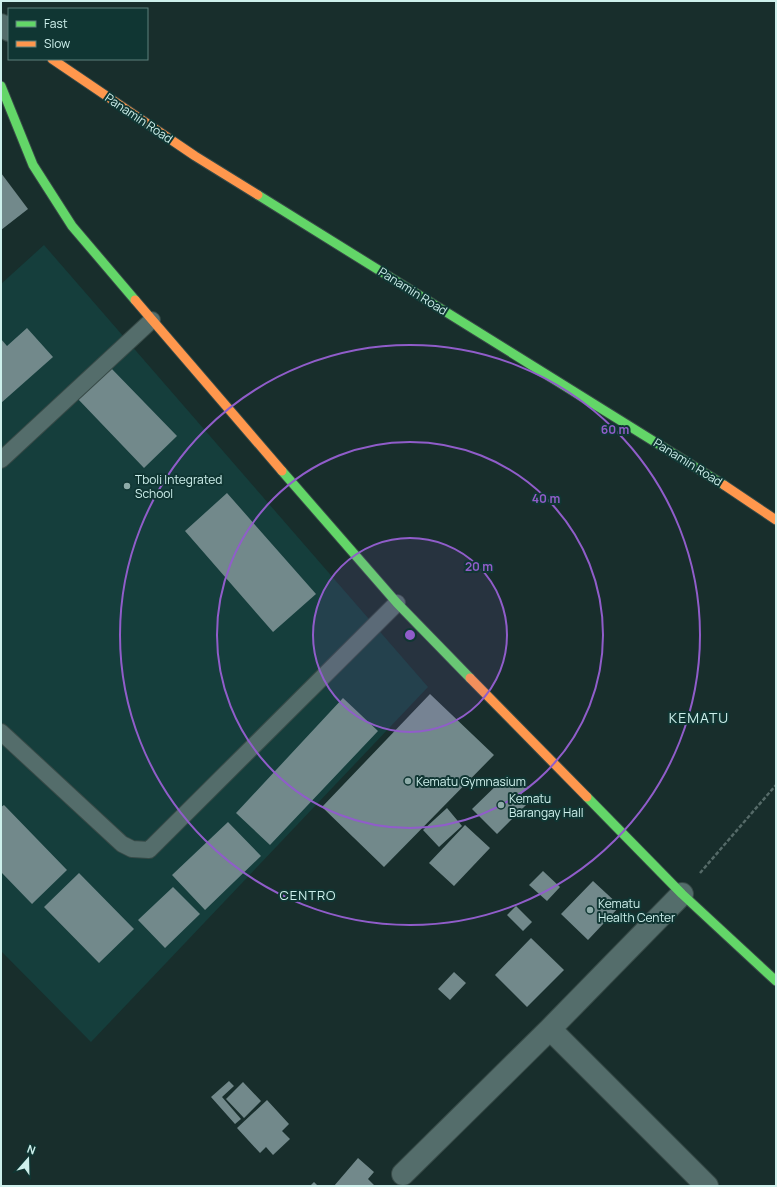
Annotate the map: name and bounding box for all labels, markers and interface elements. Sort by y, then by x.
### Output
legend [8,8,148,60]
text: Fast [44,15,68,32]
text: Slow [44,35,70,52]
street label: Panamin Road [102,89,176,147]
street label: Panamin Road [375,263,451,319]
text: 60 m [601,421,629,438]
street label: Panamin Road [650,434,726,490]
place label: Tboli Integrated School [135,471,222,502]
marker: Tboli Integrated School [122,481,132,491]
text: 40 m [532,490,560,507]
text: 20 m [465,558,493,575]
centre of rings [403,628,417,642]
district label: KEMATU [669,708,729,727]
place label: Kematu Gymnasium [416,773,526,790]
marker: Kematu Gymnasium [403,776,413,786]
place label: Kematu Barangay Hall [509,790,584,821]
marker: Kematu Barangay Hall [496,800,506,810]
district label: CENTRO [280,886,336,904]
place label: Kematu Health Center [598,895,676,926]
marker: Kematu Health Center [585,905,595,915]
north arrow [8,1139,48,1179]
text: N [25,1141,38,1158]

